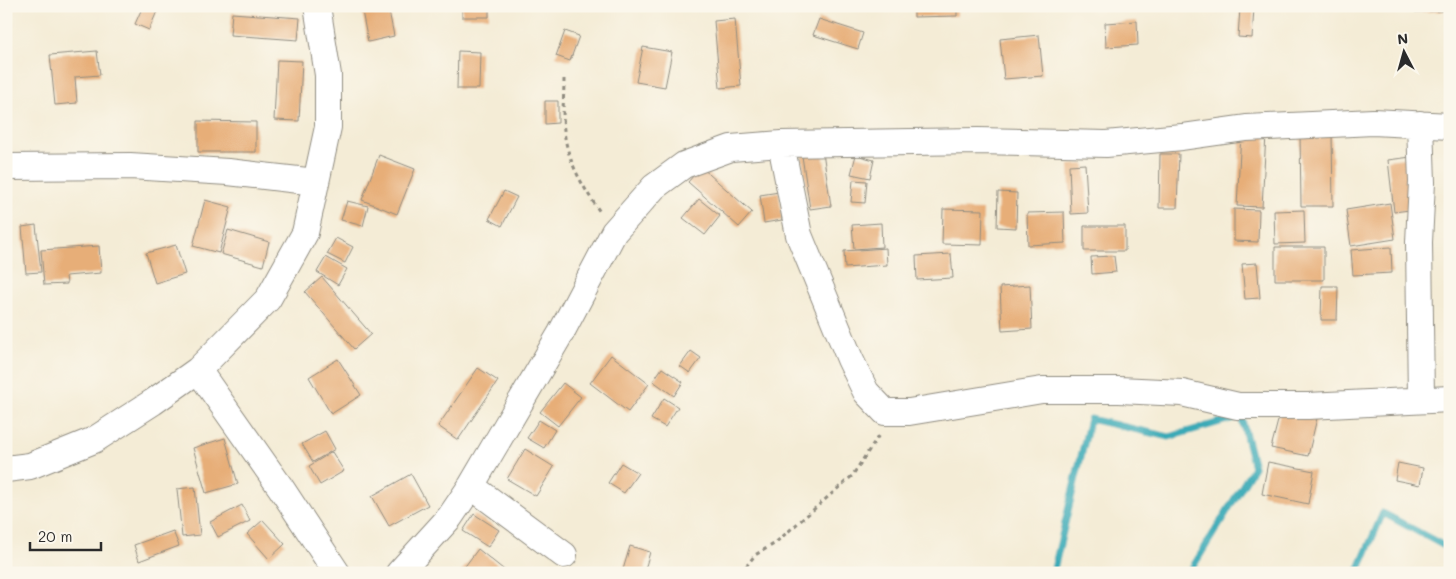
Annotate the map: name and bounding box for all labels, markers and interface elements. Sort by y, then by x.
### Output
north arrow [1378,28,1428,78]
text: N [1396,29,1409,49]
scale bar [30,519,101,551]
text: 20 m [38,526,72,546]

